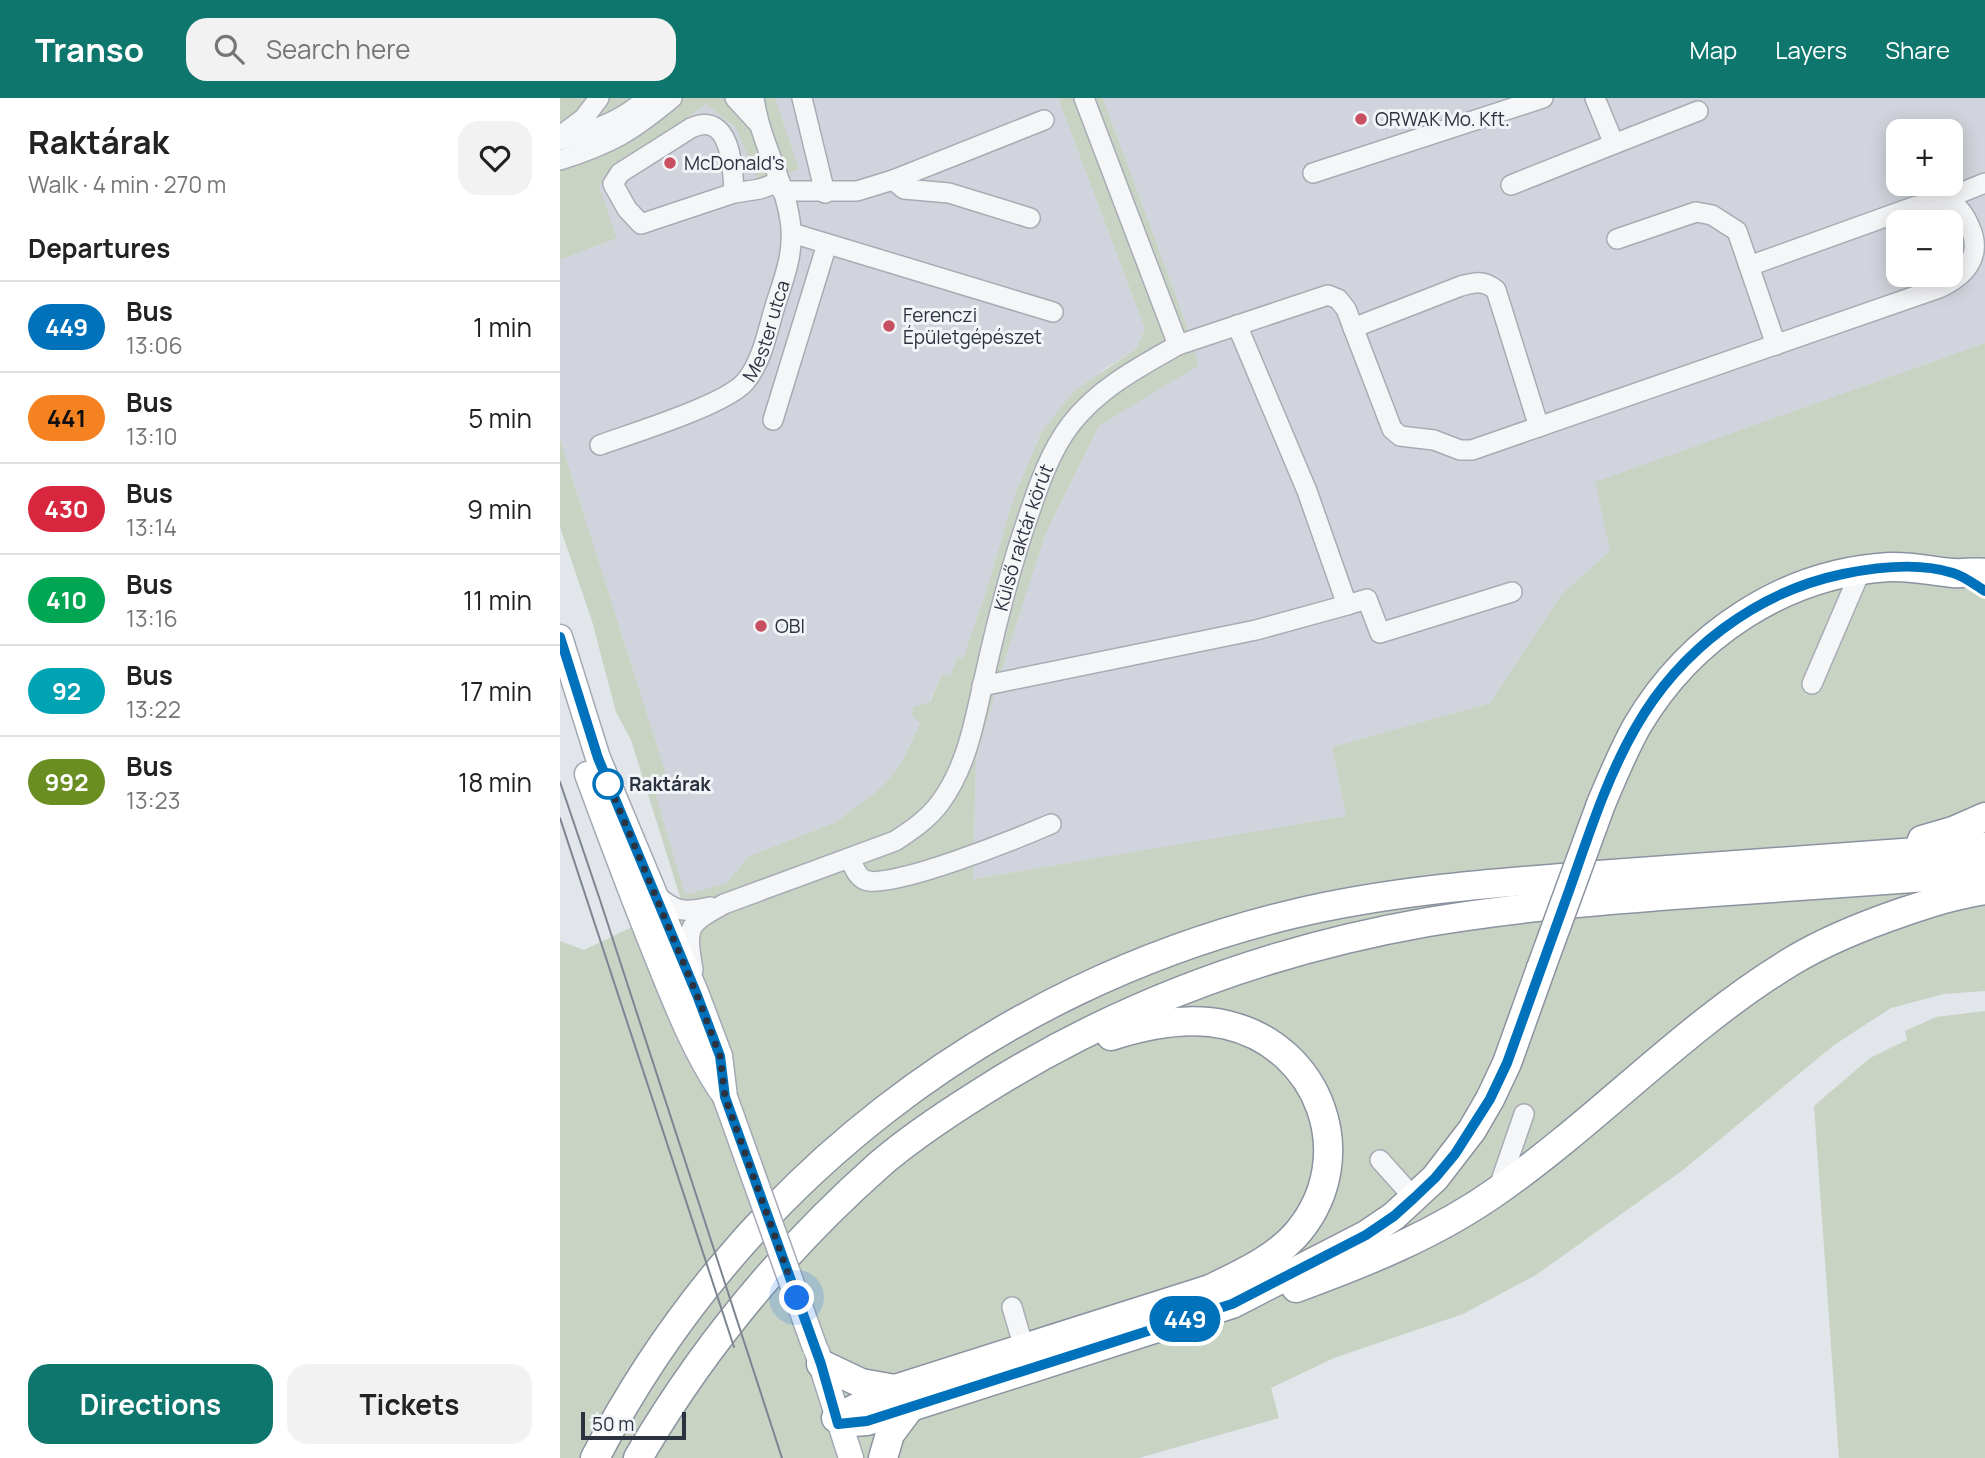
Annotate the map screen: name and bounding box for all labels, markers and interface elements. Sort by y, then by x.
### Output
search box [186,18,676,81]
text: Transo [35,27,144,72]
icon: search [210,30,248,68]
text: Search here [266,31,411,67]
text: Map [1690,33,1737,66]
text: Layers [1775,33,1847,66]
text: Share [1885,33,1950,66]
place label: ORWAK Mo. Kft. [1375,106,1510,132]
marker: ORWAK Mo. Kft. [1353,111,1369,127]
text: Raktárak [28,119,169,164]
map controls [1886,119,1963,287]
button: + [1886,119,1963,196]
button: heart [458,121,532,195]
place label: McDonald's [684,150,785,176]
marker: McDonald's [662,155,678,171]
text: Walk · 4 min · 270 m [28,168,226,200]
button: − [1886,210,1963,287]
text: Departures [28,230,170,266]
street label: Mester utca [736,277,796,387]
text: Bus [126,293,173,329]
place label: Ferenczi Épületgépészet [903,302,1042,350]
text: 1 min [473,309,532,345]
text: 449 [45,310,88,343]
marker: Ferenczi Épületgépészet [881,318,897,334]
text: 13:06 [126,329,183,361]
text: Bus [126,384,173,420]
text: 5 min [468,400,532,436]
text: 441 [47,401,86,434]
text: 13:10 [126,420,178,452]
street label: Külső raktár körút [988,460,1059,614]
text: Bus [126,475,173,511]
text: 9 min [467,491,532,527]
text: 430 [44,492,89,525]
text: 13:14 [126,511,177,543]
text: Bus [126,566,173,602]
text: 11 min [463,582,532,618]
text: 410 [46,583,87,616]
text: 13:16 [126,602,178,634]
place label: OBI [775,613,805,639]
marker: OBI [753,618,769,634]
text: Bus [126,657,173,693]
text: 17 min [460,673,532,709]
text: 92 [52,674,81,707]
text: 13:22 [126,693,181,725]
text: Bus [126,748,173,784]
text: 18 min [458,764,532,800]
text: 992 [44,765,89,798]
marker: Raktárak [593,769,623,799]
place label: Raktárak [629,771,711,797]
text: 13:23 [126,784,180,816]
your location [779,1280,814,1315]
line badge: 449 [1145,1296,1225,1342]
text: 449 [1163,1302,1207,1335]
button: Directions [28,1364,273,1444]
button: Tickets [287,1364,532,1444]
scale bar [581,1409,686,1441]
text: 50 m [592,1411,634,1437]

